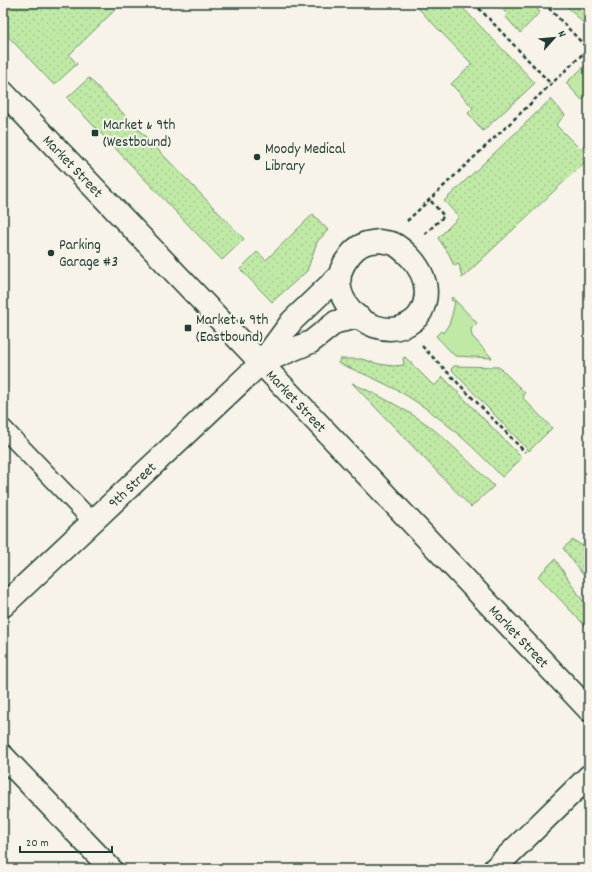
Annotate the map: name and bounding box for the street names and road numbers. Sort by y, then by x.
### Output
street label: Market Street [36,131,108,204]
street label: Market Street [260,366,331,439]
street label: 9th Street [104,457,163,514]
street label: Market Street [482,601,553,674]

